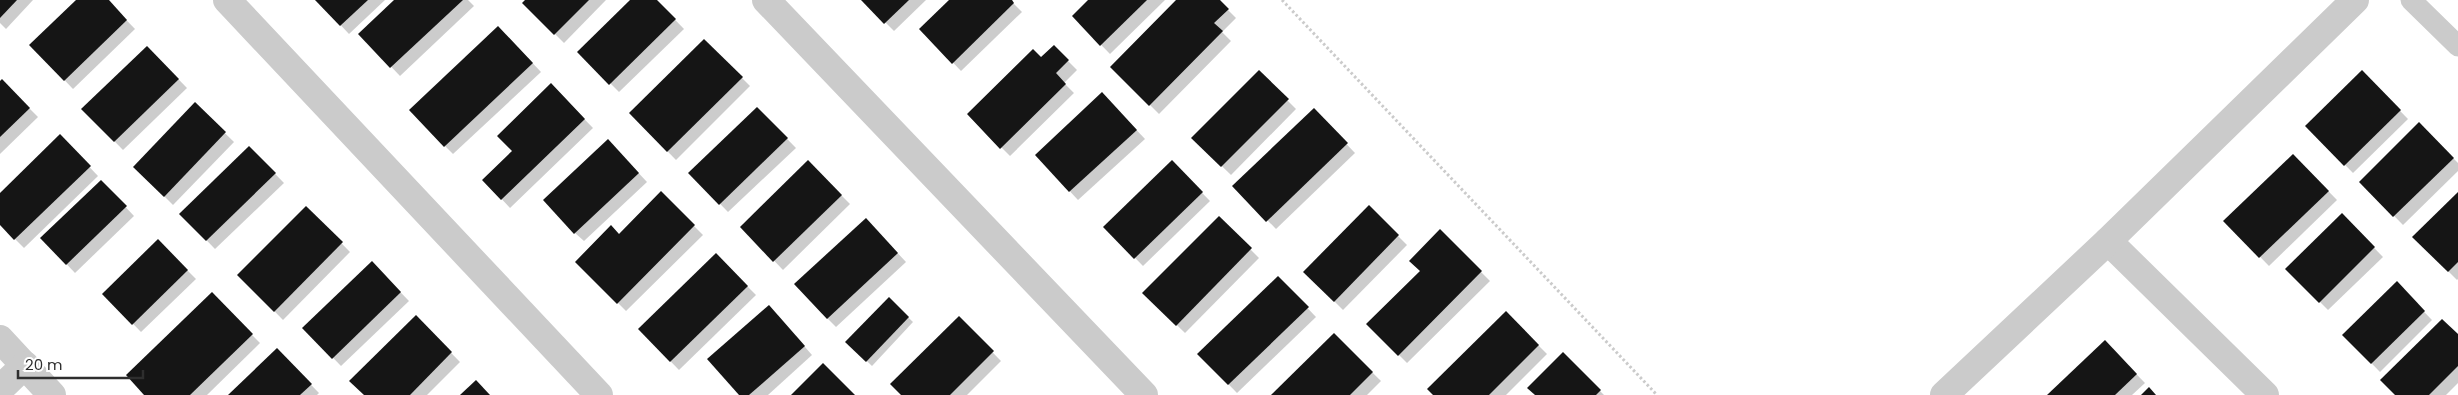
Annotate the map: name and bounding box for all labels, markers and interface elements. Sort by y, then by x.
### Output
scale bar [18,348,142,380]
text: 20 m [25,354,63,375]

